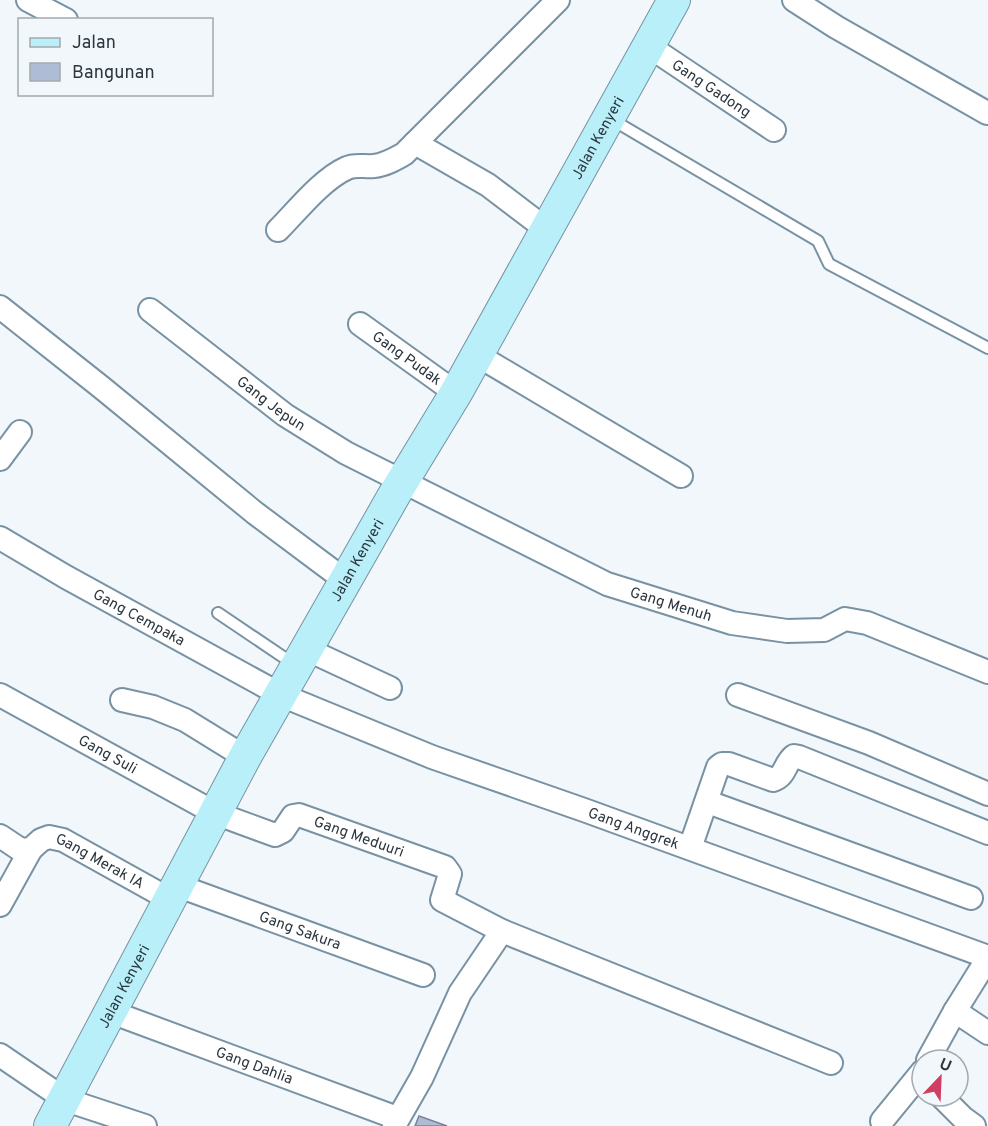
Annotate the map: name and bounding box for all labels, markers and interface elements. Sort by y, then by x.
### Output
legend [18,18,213,96]
text: Jalan [72,32,116,55]
street label: Gang Gadong [667,56,754,123]
text: Bangunan [72,62,155,85]
street label: Jalan Kenyeri [568,94,630,183]
street label: Gang Pudak [368,328,445,390]
street label: Gang Jepun [232,373,308,436]
street label: Jalan Kenyeri [327,516,389,605]
street label: Gang Menuh [627,584,714,627]
street label: Gang Cempaka [89,586,188,651]
street label: Gang Suli [74,732,140,779]
street label: Gang Anggrek [585,804,681,855]
street label: Gang Meduuri [311,813,406,863]
street label: Gang Merak IA [54,831,147,894]
street label: Gang Sakura [256,908,343,955]
street label: Jalan Kenyeri [95,942,155,1032]
street label: Gang Dahlia [213,1044,295,1090]
north arrow [910,1048,970,1108]
text: U [936,1055,954,1077]

